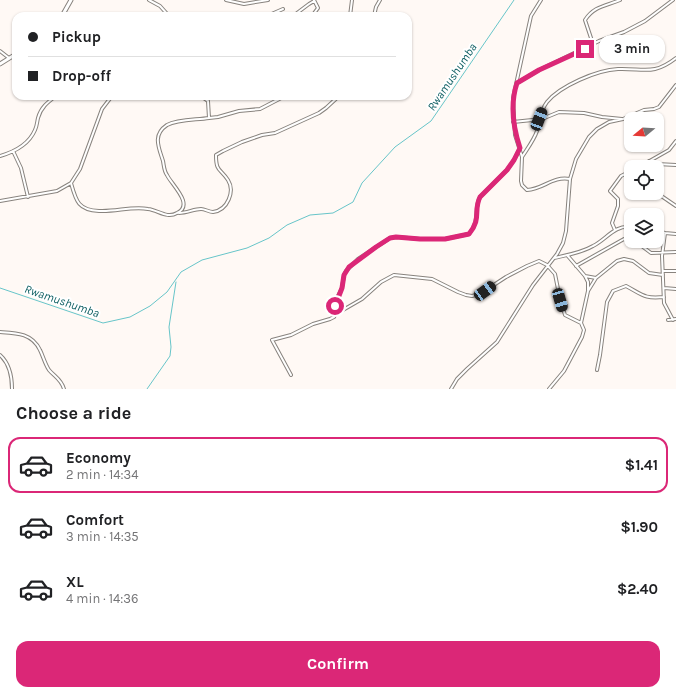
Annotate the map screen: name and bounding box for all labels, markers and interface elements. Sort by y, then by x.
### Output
text: Pickup [52,28,101,46]
callout: 3 min [599,35,665,63]
route end [576,40,594,58]
water label: Rwamushumba [424,41,480,113]
text: 3 min [614,41,650,56]
text: Drop-off [52,67,111,85]
car [529,106,549,132]
north arrow [624,112,664,152]
map controls [624,112,664,248]
button: locate [624,160,664,200]
button: layers [624,208,664,248]
car [472,279,498,303]
water label: Rwamushumba [23,282,101,320]
car [551,287,569,313]
route start [326,297,344,315]
text: Choose a ride [16,402,131,424]
icon: car [18,447,54,483]
text: Economy [66,449,131,467]
text: $1.41 [625,456,658,474]
text: 2 min · 14:34 [66,467,139,482]
icon: car [18,509,54,545]
text: Comfort [66,511,124,529]
text: $1.90 [620,518,658,536]
text: 3 min · 14:35 [66,529,139,544]
icon: car [18,571,54,607]
text: XL [66,573,84,591]
text: $2.40 [617,580,658,598]
text: 4 min · 14:36 [66,591,138,606]
button: Confirm [16,641,660,687]

